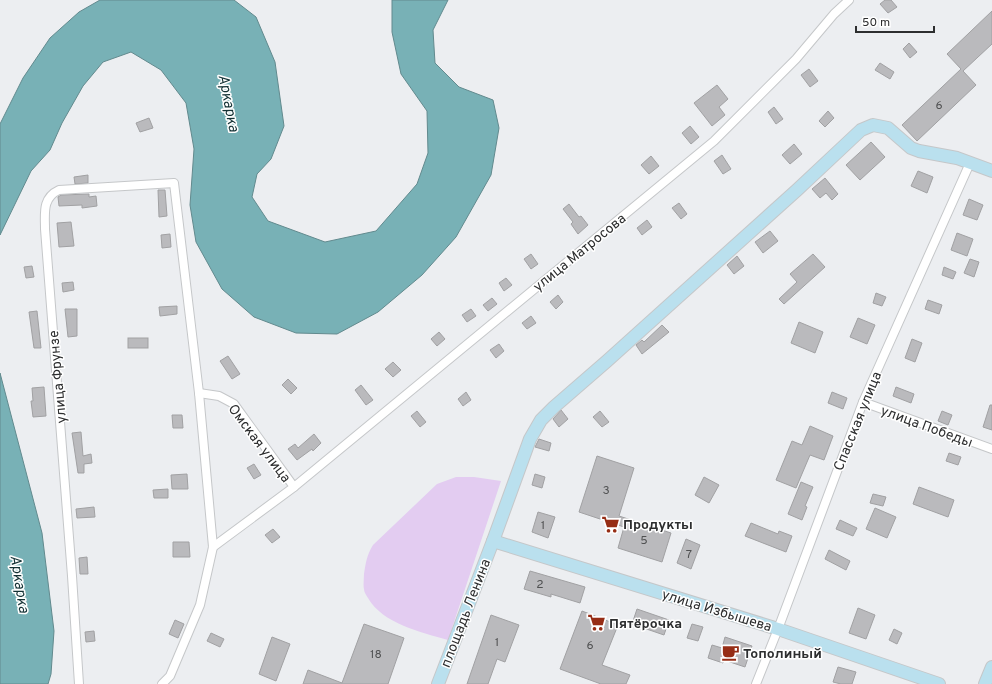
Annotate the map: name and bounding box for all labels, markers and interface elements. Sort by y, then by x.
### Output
scale bar [856,8,934,34]
text: 50 m [862,15,890,31]
water label: Аркарка [213,73,242,134]
house number: 6 [935,98,943,114]
street label: улица Матросова [530,211,630,296]
street label: улица Фрунзе [46,330,71,424]
street label: Спасская улица [831,369,886,474]
street label: Омская улица [224,401,294,486]
street label: улица Победы [878,403,975,452]
house number: 3 [602,483,610,499]
supermarket icon: Продукты [600,514,620,534]
place label: Продукты [623,517,693,534]
house number: 1 [541,518,545,534]
house number: 5 [640,533,648,549]
house number: 7 [686,547,692,563]
water label: Аркарка [5,554,32,615]
street label: площадь Ленина [438,557,495,670]
house number: 2 [536,577,544,593]
street label: улица Избышева [660,587,774,636]
supermarket icon: Пятёрочка [586,613,606,633]
place label: Пятёрочка [609,616,682,633]
house number: 1 [495,635,499,651]
house number: 6 [586,638,594,654]
cafe icon: Тополиный [720,643,740,663]
place label: Тополиный [743,646,822,663]
house number: 18 [370,647,382,663]

